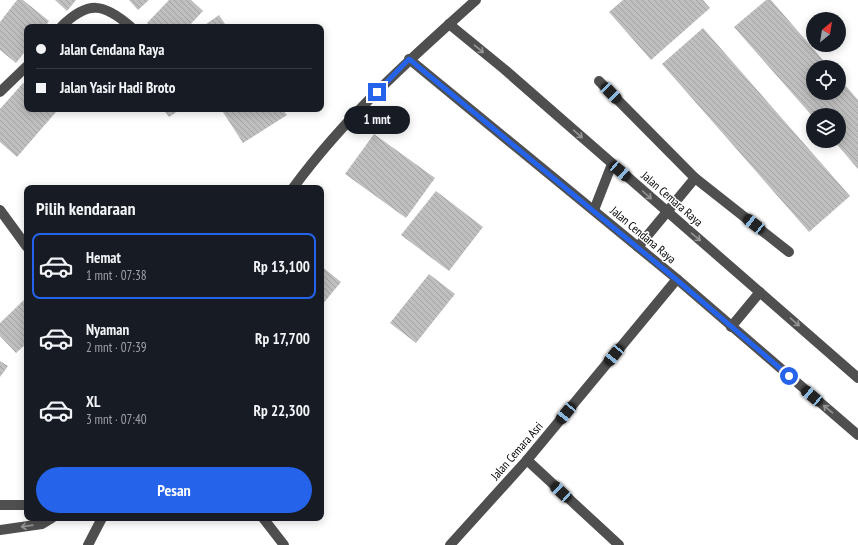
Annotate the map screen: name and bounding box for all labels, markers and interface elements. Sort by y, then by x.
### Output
north arrow [806,12,846,52]
map controls [806,12,846,148]
text: Jalan Cendana Raya [60,40,164,59]
one-way arrow [474,44,485,53]
button: locate [806,60,846,100]
text: Jalan Yasir Hadi Broto [60,78,175,97]
car [598,80,624,106]
route end [368,83,386,101]
callout: 1 mnt [344,106,410,134]
button: layers [806,108,846,148]
text: 1 mnt [363,111,391,128]
one-way arrow [572,129,583,138]
car [607,159,633,183]
street label: Jalan Cemara Raya [638,167,706,229]
one-way arrow [642,190,652,199]
text: Pilih kendaraan [36,197,136,220]
street label: Jalan Cendana Raya [607,202,679,267]
car [741,212,767,236]
one-way arrow [691,233,702,242]
icon: car [38,248,74,284]
text: Hemat [86,248,121,267]
text: Rp 13,100 [254,257,310,276]
text: 1 mnt · 07:38 [86,267,147,284]
one-way arrow [789,318,800,327]
icon: car [38,320,74,356]
text: Nyaman [86,320,129,339]
text: Rp 17,700 [255,329,310,348]
text: 2 mnt · 07:39 [86,339,147,356]
car [602,342,626,368]
route start [780,367,798,385]
car [799,384,825,408]
icon: car [38,392,74,428]
text: XL [86,392,100,411]
car [554,400,578,426]
text: Rp 22,300 [254,401,310,420]
one-way arrow [823,405,834,414]
text: 3 mnt · 07:40 [86,411,147,428]
street label: Jalan Cemara Asri [487,419,546,483]
button: Pesan [36,467,312,513]
car [548,479,574,505]
one-way arrow [21,522,34,530]

